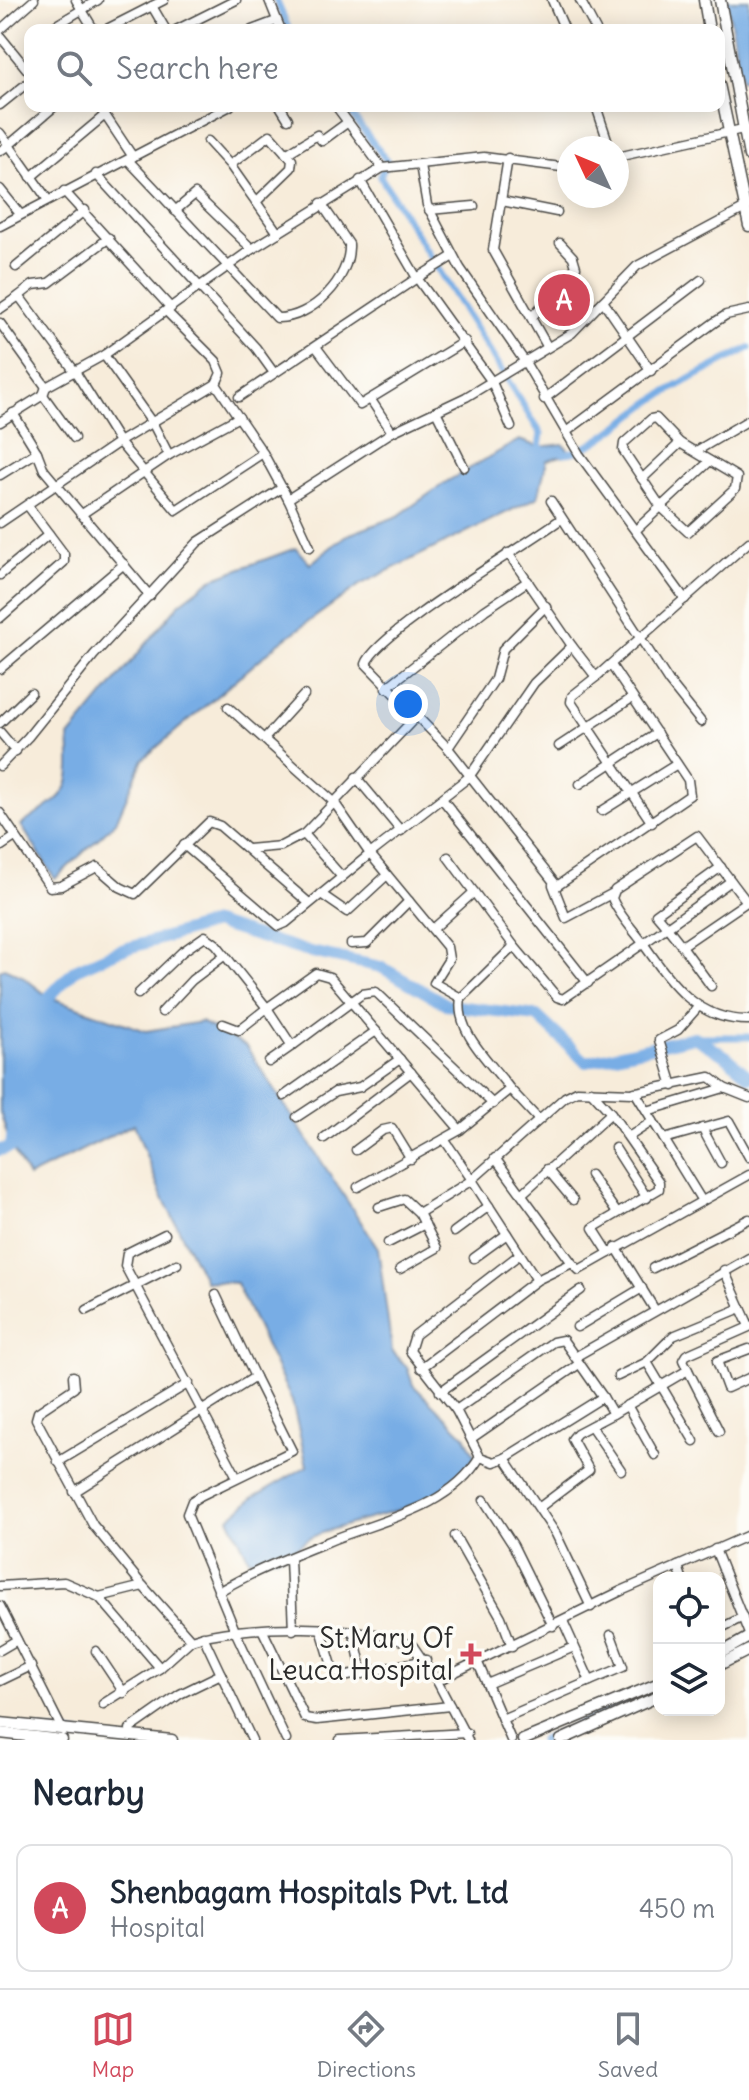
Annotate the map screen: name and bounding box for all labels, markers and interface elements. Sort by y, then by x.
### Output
search box [24,24,725,112]
icon: search [52,46,96,90]
text: Search here [116,49,279,87]
north arrow [557,136,629,208]
pin: A [538,270,590,330]
your location [388,684,428,724]
map controls [653,1572,725,1716]
button: locate [653,1572,725,1644]
place label: St.Mary Of Leuca Hospital [268,1620,454,1688]
marker: St.Mary Of Leuca Hospital [460,1643,482,1665]
button: layers [653,1644,725,1716]
text: Nearby [32,1771,145,1814]
text: Shenbagam Hospitals Pvt. Ltd [110,1873,508,1911]
text: A [52,1892,68,1925]
text: 450 m [639,1892,715,1925]
text: Hospital [110,1911,205,1944]
tab: Map [91,2007,135,2083]
tab: Directions [317,2007,416,2083]
tab: Saved [598,2007,658,2083]

